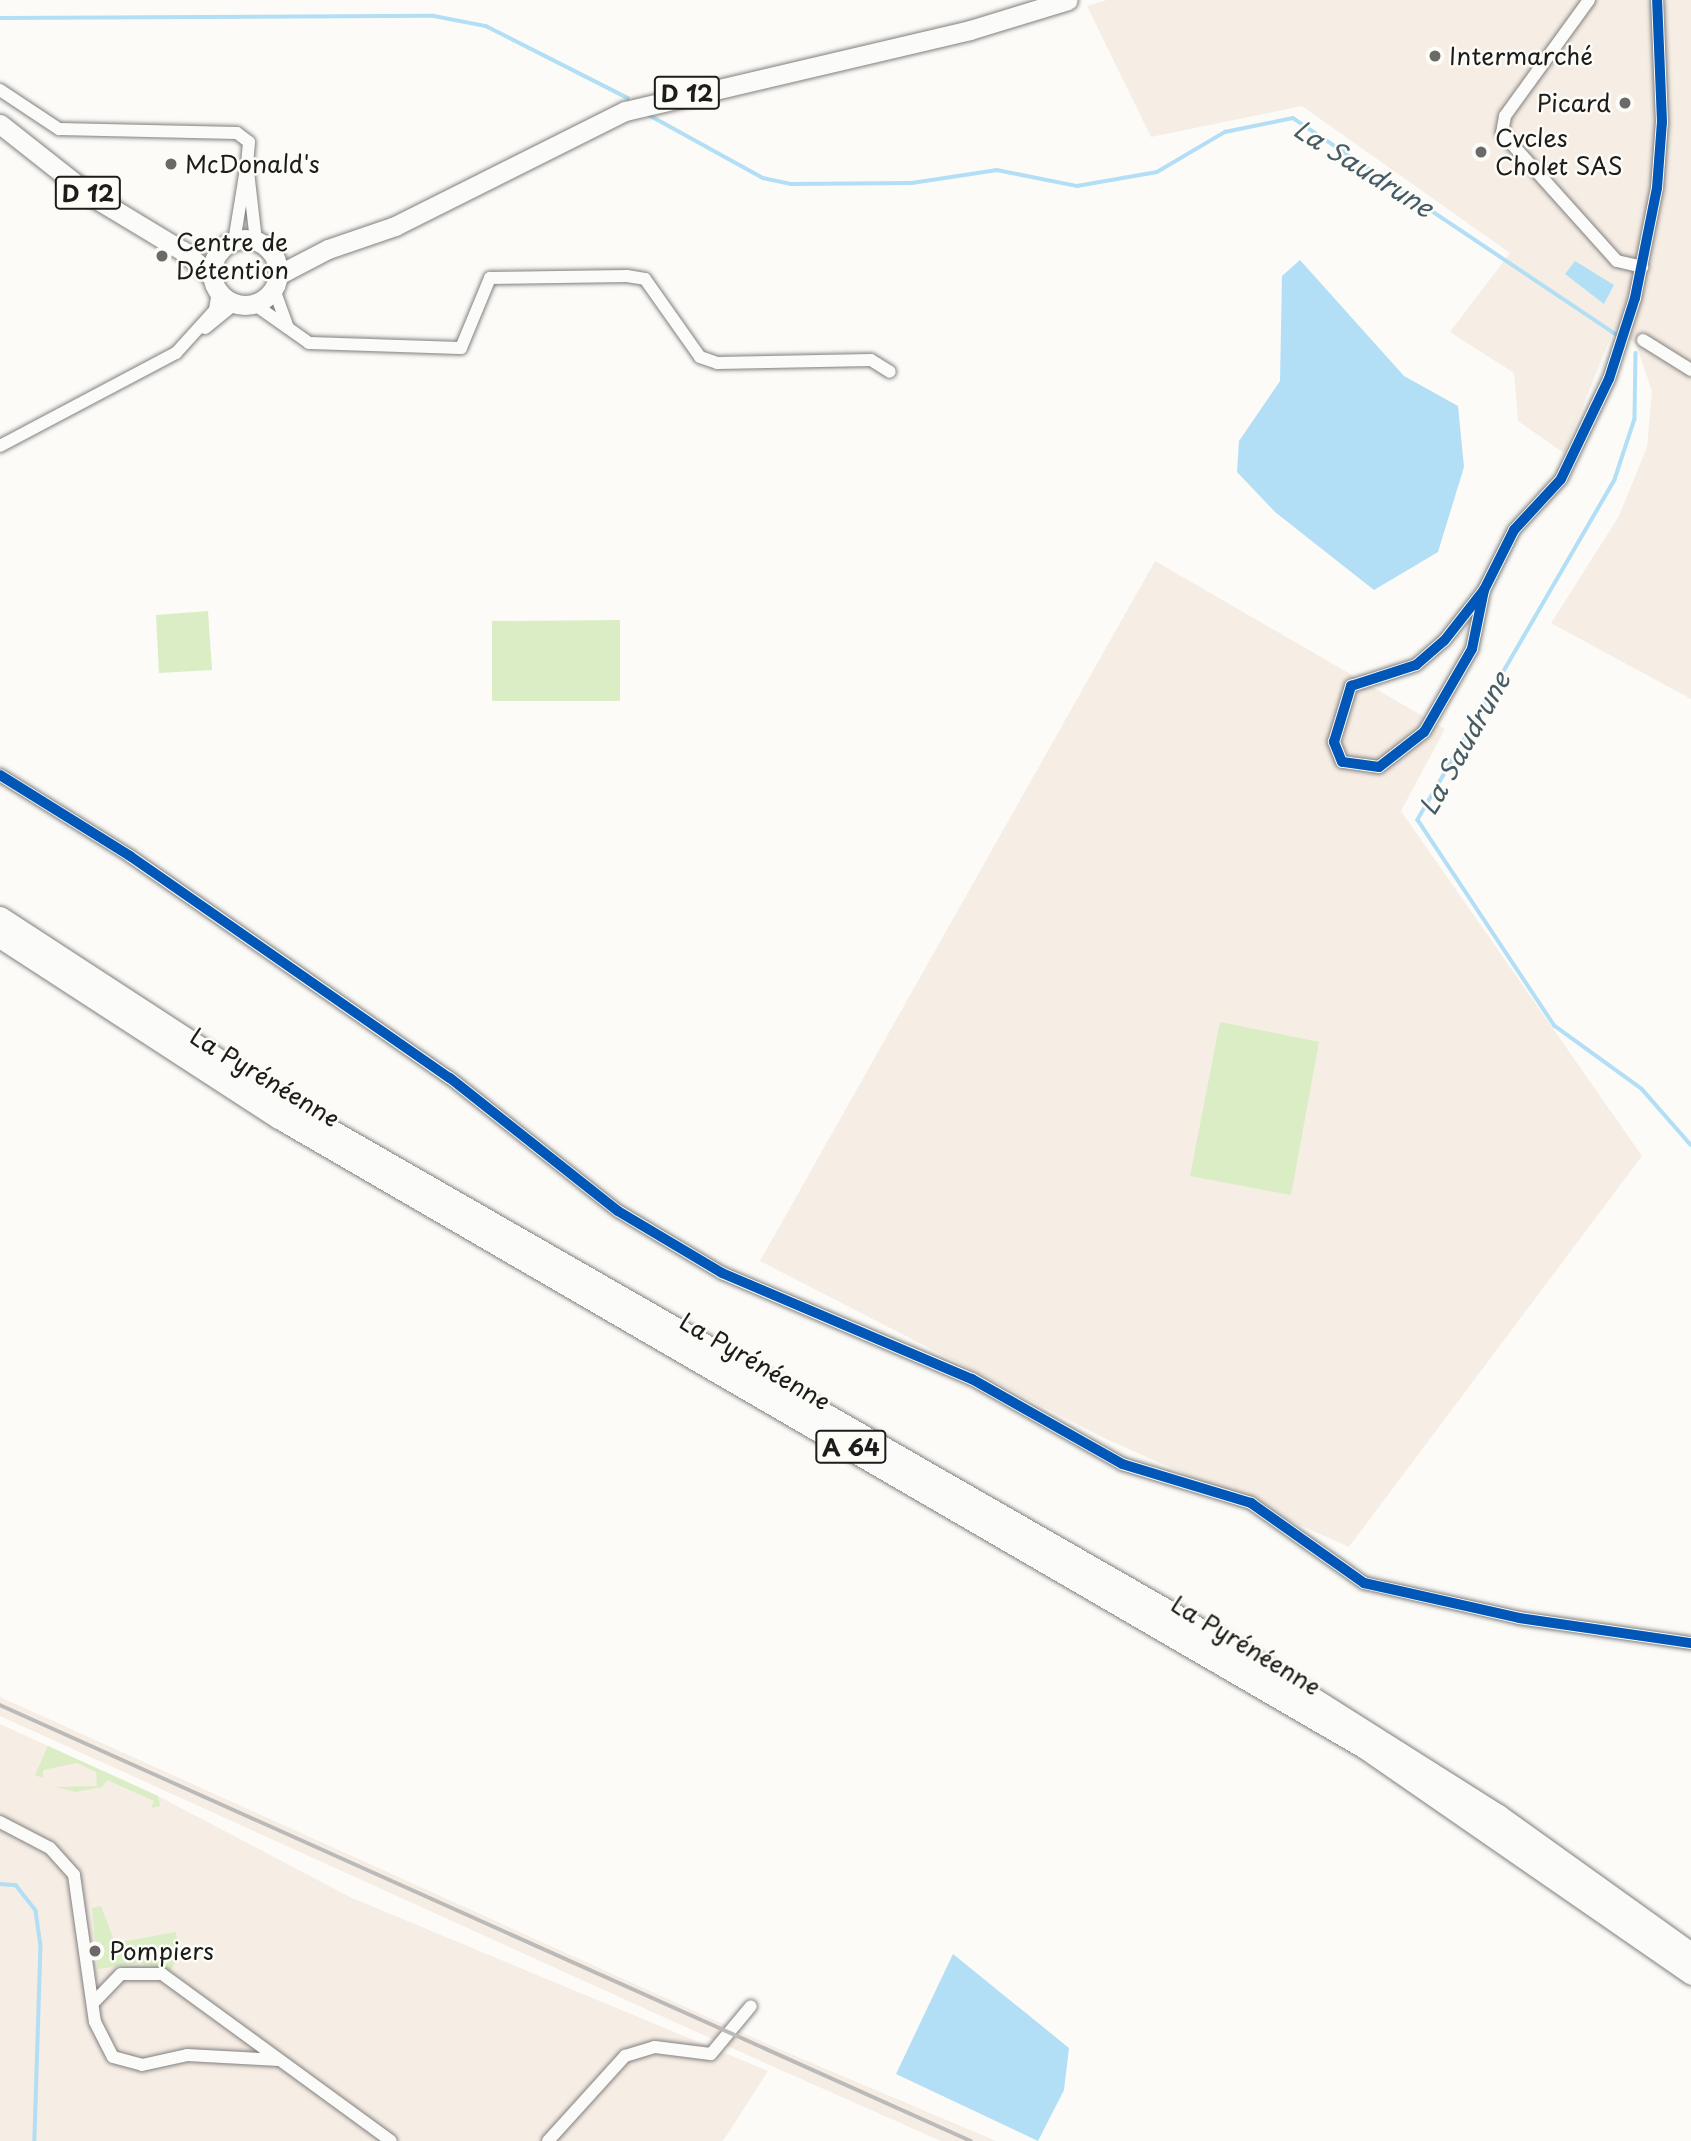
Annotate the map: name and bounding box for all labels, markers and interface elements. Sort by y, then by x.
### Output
place label: Intermarché [1449,42,1593,70]
marker: Intermarché [1427,48,1443,64]
road number: D 12 [652,74,722,113]
place label: Picard [1537,89,1611,117]
marker: Picard [1617,95,1633,111]
water label: La Saudrune [1288,112,1440,224]
place label: Cvcles Cholet SAS [1495,124,1625,180]
marker: Cvcles Cholet SAS [1473,144,1489,160]
place label: McDonald's [185,150,320,178]
marker: McDonald's [163,156,179,172]
road number: D 12 [53,174,123,212]
place label: Centre de Détention [176,228,289,284]
marker: Centre de Détention [154,248,170,264]
water label: La Saudrune [1412,665,1516,821]
street label: La Pyrénéenne [185,1021,345,1133]
street label: La Pyrénéenne [674,1306,836,1416]
road number: A 64 [814,1428,888,1466]
street label: La Pyrénéenne [1166,1589,1326,1701]
place label: Pompiers [109,1937,214,1965]
marker: Pompiers [87,1943,103,1959]

